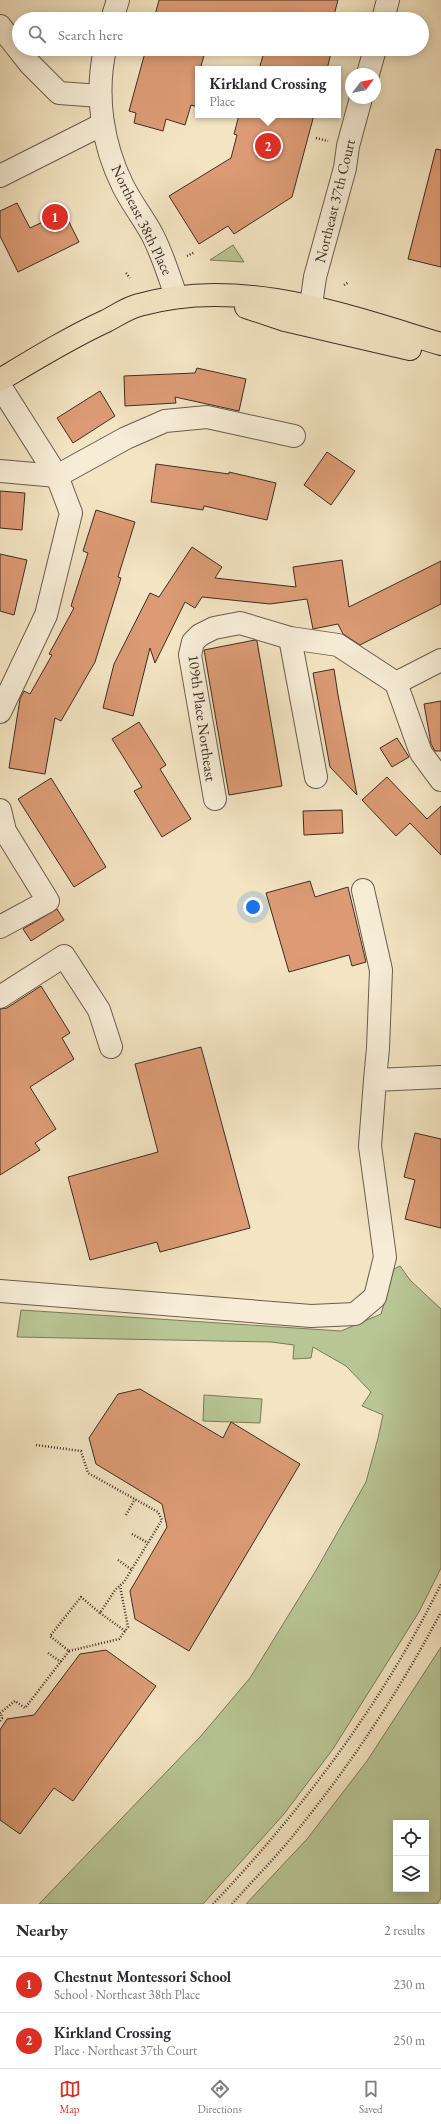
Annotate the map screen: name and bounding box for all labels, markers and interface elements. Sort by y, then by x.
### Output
search box [12,12,429,56]
icon: search [26,23,48,45]
text: Search here [58,25,123,44]
popup [195,66,341,118]
north arrow [345,68,381,104]
text: Kirkland Crossing [210,74,326,93]
text: Place [210,93,235,110]
pin: 2 [255,131,281,161]
street label: Northeast 37th Court [310,137,359,265]
street label: Northeast 38th Place [107,161,177,278]
pin: 1 [42,202,68,232]
street label: 109th Place Northeast [184,653,221,783]
your location [243,897,263,917]
map controls [393,1820,429,1892]
button: locate [393,1820,429,1856]
button: layers [393,1856,429,1892]
text: Nearby [16,1919,68,1941]
text: 2 results [384,1922,425,1939]
text: Chestnut Montessori School [54,1967,231,1986]
text: 1 [26,1976,32,1993]
text: 230 m [394,1976,425,1993]
text: School · Northeast 38th Place [54,1986,200,2003]
text: Kirkland Crossing [54,2023,171,2042]
text: 2 [26,2032,32,2049]
text: 250 m [394,2032,425,2049]
text: Place · Northeast 37th Court [54,2042,197,2059]
tab: Map [59,2078,81,2116]
tab: Directions [198,2078,242,2116]
tab: Saved [359,2078,382,2116]

